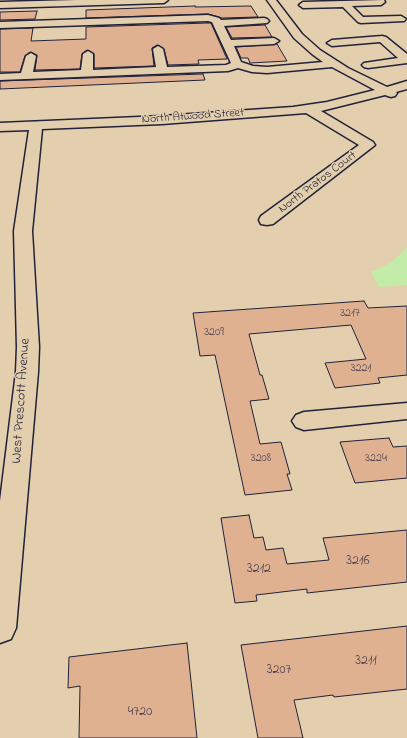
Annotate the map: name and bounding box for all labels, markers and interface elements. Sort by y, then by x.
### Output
street label: North Atwood Street [141,106,245,128]
street label: North Pratos Court [276,149,360,217]
house number: 3217 [340,307,360,321]
house number: 3209 [204,326,224,340]
street label: West Prescott Avenue [9,338,35,464]
house number: 3221 [351,362,371,376]
house number: 3208 [251,452,271,466]
house number: 3224 [365,452,387,466]
house number: 3216 [346,554,370,570]
house number: 3212 [247,562,271,578]
house number: 3211 [355,654,377,670]
house number: 3207 [267,663,291,679]
house number: 4720 [128,705,152,721]

